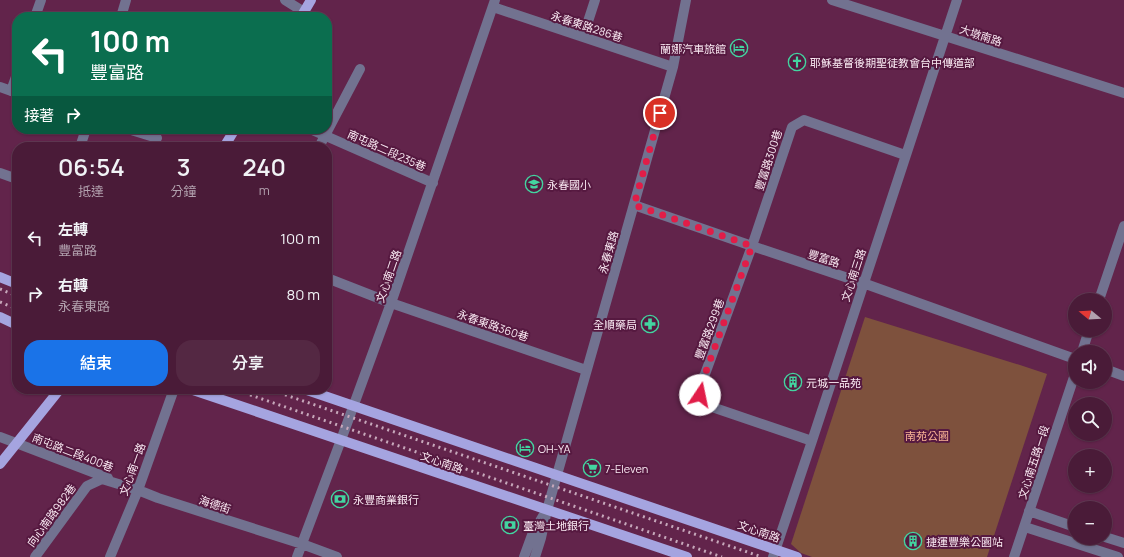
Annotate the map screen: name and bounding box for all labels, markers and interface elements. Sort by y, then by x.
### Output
street label: 永春東路286巷 [549,7,625,45]
street label: 大墩南路 [958,21,1004,49]
text: 100 m [90,22,170,60]
icon: left [24,28,76,80]
hotel icon: 蘭娜汽車旅館 [729,38,749,58]
place label: 蘭娜汽車旅館 [660,41,726,56]
church icon: 耶穌基督後期聖徒教會台中傳道部 [787,52,807,72]
place label: 耶穌基督後期聖徒教會台中傳道部 [810,55,975,70]
text: 豐富路 [90,60,144,84]
pin [643,96,677,130]
icon: arrive [649,102,671,124]
icon: right [62,104,84,126]
text: 接著 [24,105,54,126]
street label: 南屯路二段235巷 [345,126,429,174]
street label: 豐富路300巷 [751,127,785,193]
text: 06:54 [58,150,125,183]
text: 3 [177,150,190,183]
text: 240 [243,150,286,183]
school or university icon: 永春國小 [524,174,544,194]
place label: 永春國小 [547,177,591,192]
text: m [259,181,270,199]
text: 抵達 [78,182,104,200]
text: 分鐘 [171,182,197,200]
text: 左轉 [58,219,88,240]
icon: left [24,227,46,249]
text: 100 m [280,228,320,249]
street label: 永春東路 [595,229,621,275]
text: 豐富路 [58,241,97,259]
street label: 豐富路 [806,246,842,270]
street label: 文心南三路 [837,247,869,303]
street label: 文心南二路 [372,248,404,304]
text: 右轉 [58,275,88,296]
icon: right [24,283,46,305]
text: 80 m [286,284,320,305]
north arrow [1068,293,1112,337]
map controls [1068,293,1112,545]
street label: 豐富路299巷 [691,296,727,362]
text: 永春東路 [58,297,110,315]
street label: 永春東路360巷 [455,306,531,344]
pharmacy icon: 全順藥局 [640,314,660,334]
place label: 全順藥局 [593,317,637,332]
button: 結束 [24,340,168,386]
button: 分享 [176,340,320,386]
button: sound [1068,345,1112,389]
building icon: 元城一品苑 [783,372,803,392]
position arrow [679,374,721,416]
place label: 元城一品苑 [806,375,861,390]
button: search [1068,397,1112,441]
street label: 文心南五路一段 [1014,423,1052,501]
park label: 南苑公園 [905,428,949,443]
street label: 南屯路二段400巷 [30,430,116,474]
hotel icon: OH-YA [515,438,535,458]
street label: 文心南一路 [116,441,148,497]
place label: OH-YA [538,441,570,456]
street label: 文心南路 [419,448,465,476]
button: + [1068,449,1112,493]
supermarket icon: 7-Eleven [582,458,602,478]
place label: 7-Eleven [605,461,648,476]
street label: 向心南路982巷 [23,480,79,550]
bank icon: 永豐商業銀行 [330,489,350,509]
street label: 海德街 [197,492,233,516]
place label: 永豐商業銀行 [353,492,419,507]
button: − [1068,501,1112,545]
bank icon: 臺灣土地銀行 [500,515,520,535]
street label: 文心南路 [736,517,782,545]
place label: 臺灣土地銀行 [523,518,589,533]
building icon: 捷運豐樂公園站 [903,531,923,551]
place label: 捷運豐樂公園站 [926,534,1003,549]

